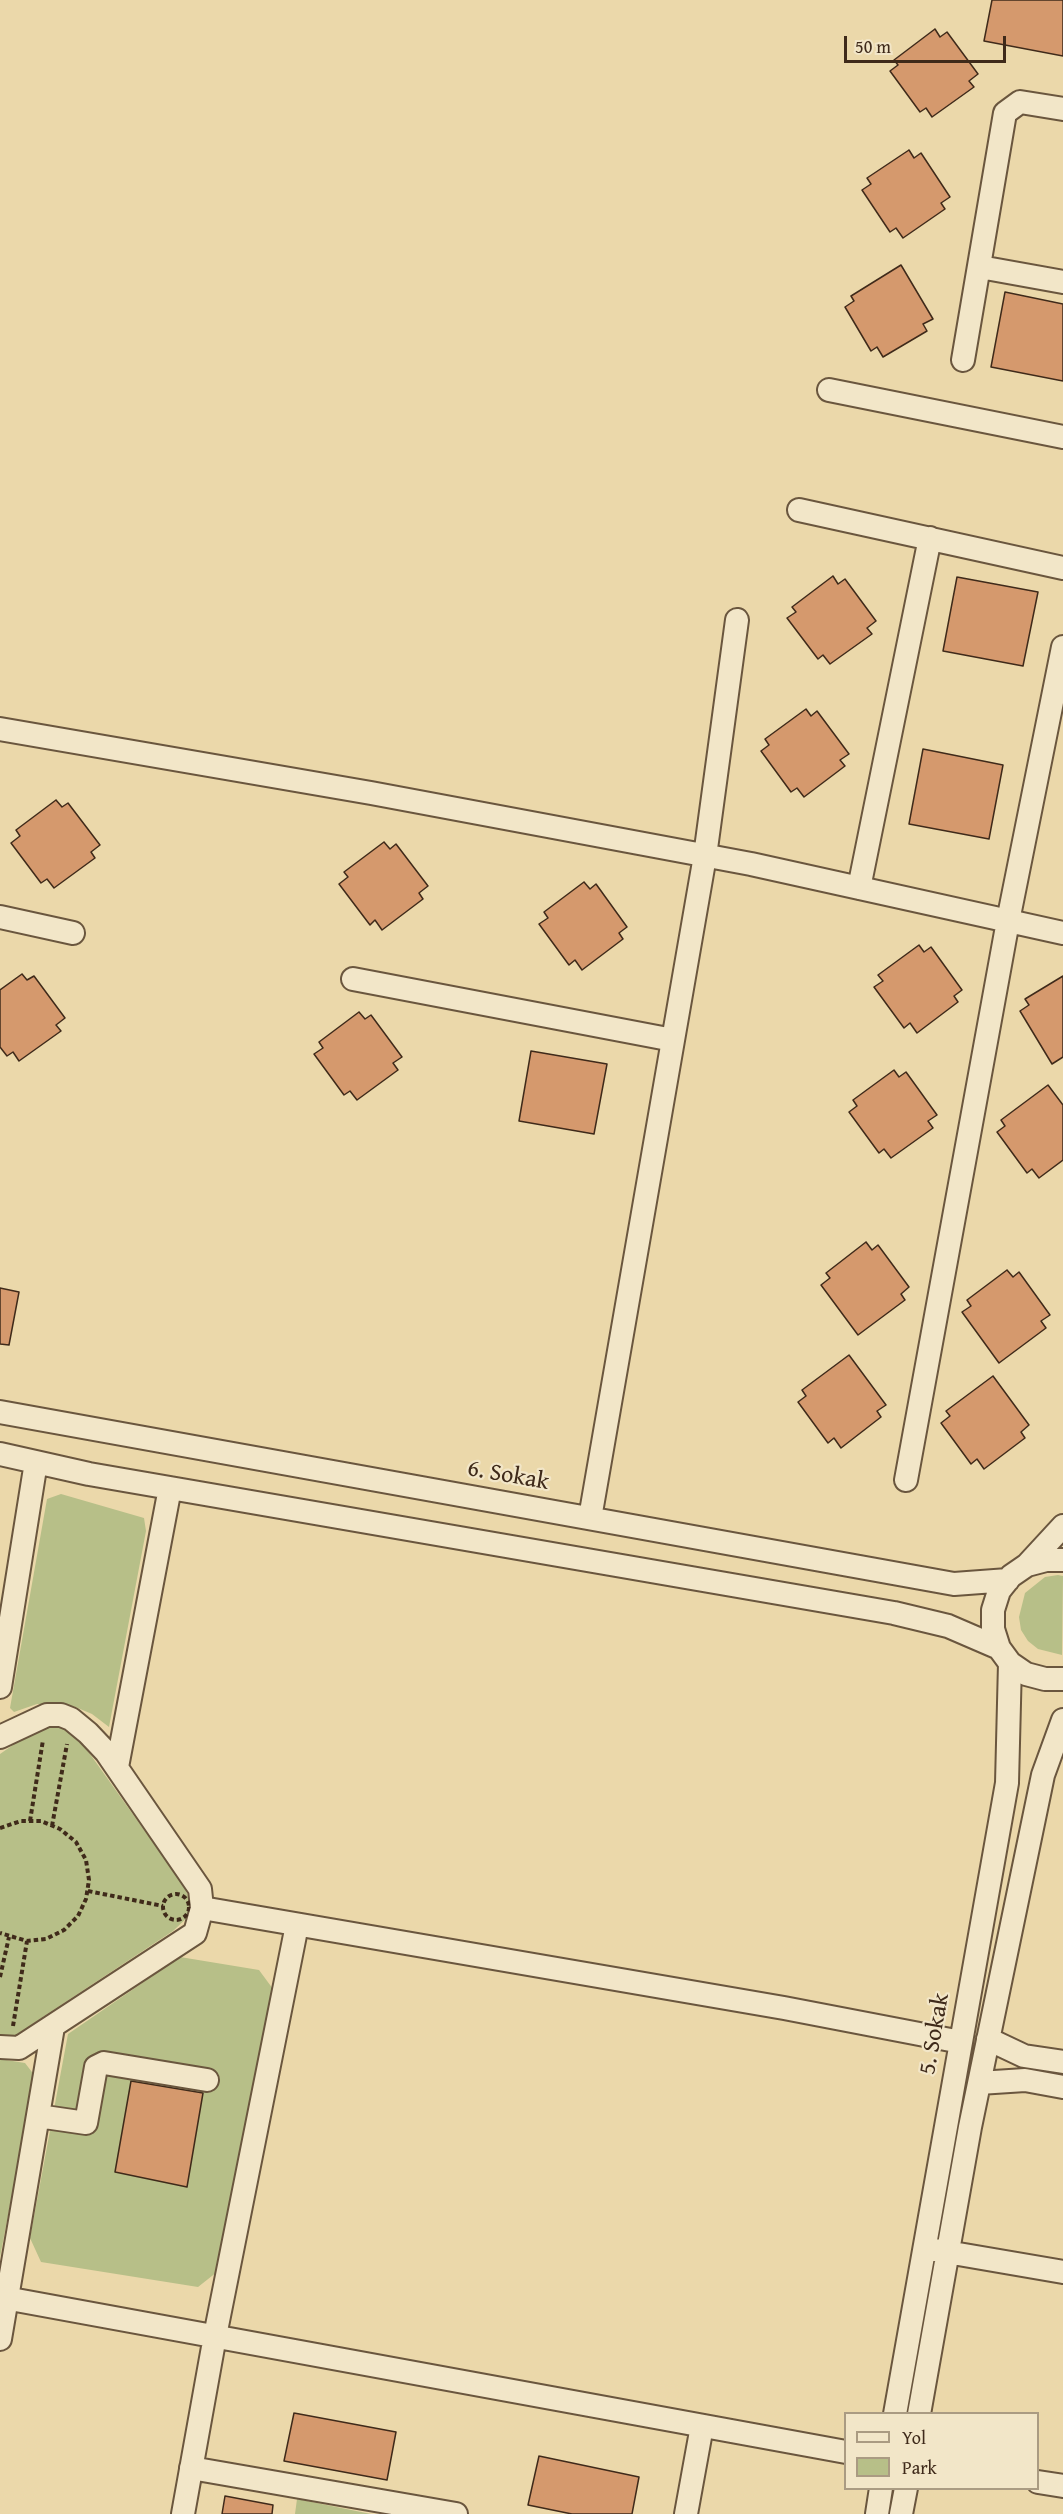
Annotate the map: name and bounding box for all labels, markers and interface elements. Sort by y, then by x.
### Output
scale bar [847,24,1009,62]
text: 50 m [855,33,891,60]
street label: 6. Sokak [465,1455,551,1497]
street label: 5. Sokak [914,1991,956,2077]
legend [844,2412,1039,2490]
text: Yol [902,2424,926,2451]
text: Park [902,2454,937,2481]

